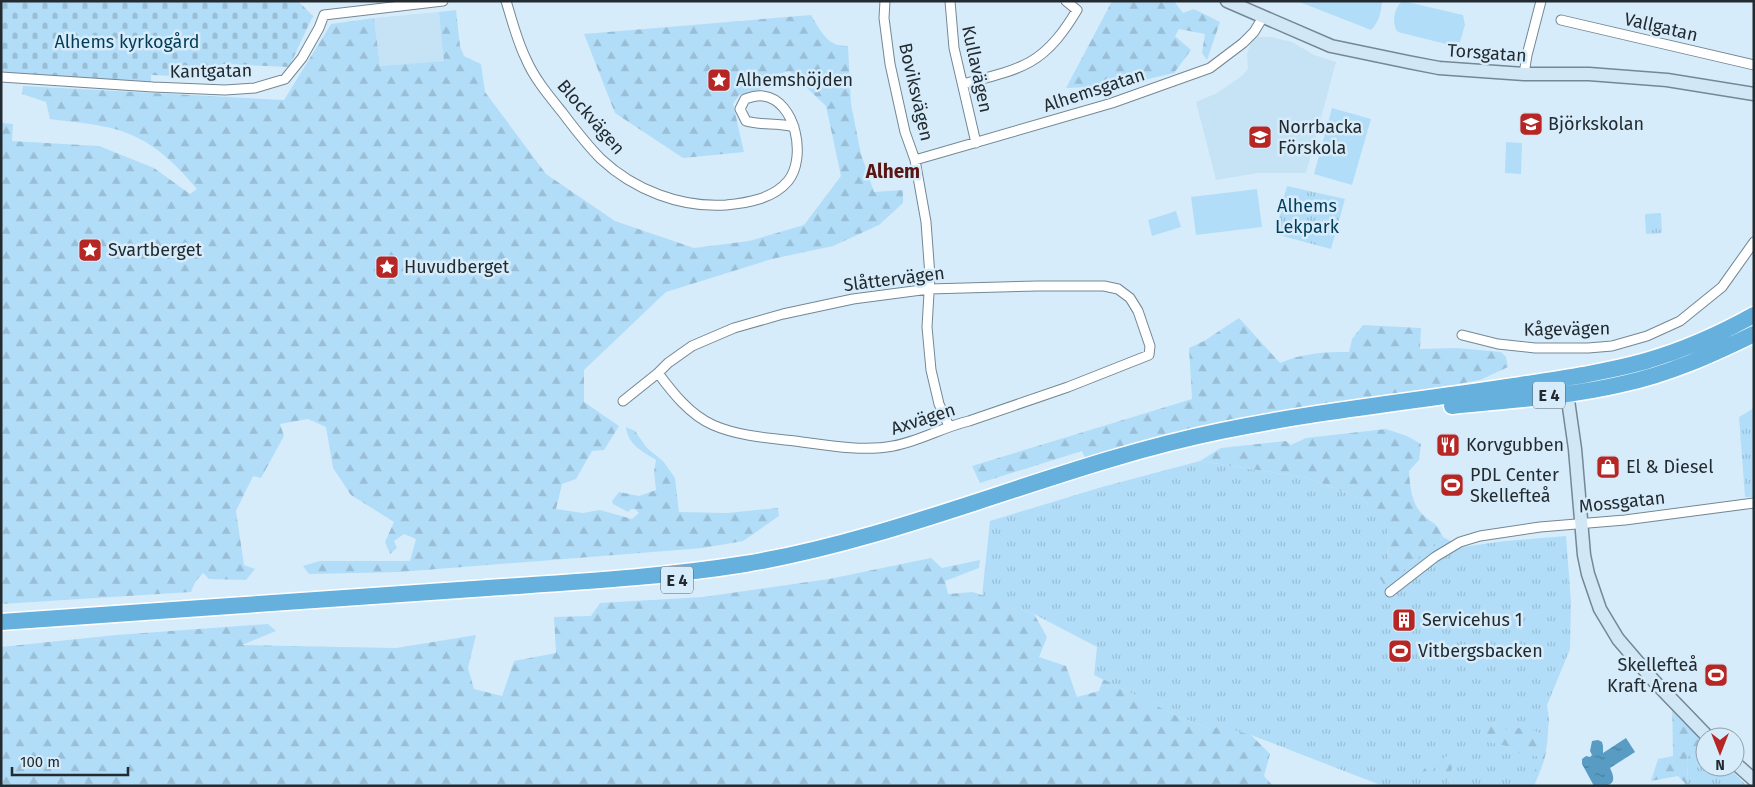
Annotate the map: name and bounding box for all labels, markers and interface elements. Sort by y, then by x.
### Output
street label: Vallgatan [1622,8,1700,46]
street label: Kullavägen [957,23,997,115]
park label: Alhems kyrkogård [54,31,200,53]
street label: Torsgatan [1447,39,1527,67]
street label: Boviksvägen [894,41,938,143]
street label: Kantgatan [170,59,252,83]
street label: Alhemsgatan [1041,63,1147,117]
place icon: Alhemshöjden [706,67,732,93]
place label: Alhemshöjden [736,69,853,91]
street label: Blockvägen [552,75,630,159]
school or university icon: Björkskolan [1518,111,1544,137]
place label: Björkskolan [1548,113,1644,135]
place label: Norrbacka Förskola [1278,116,1362,159]
school or university icon: Norrbacka Förskola [1247,124,1273,150]
district label: Alhem [865,160,920,183]
park label: Alhems Lekpark [1275,195,1340,238]
place icon: Svartberget [77,237,103,263]
place label: Svartberget [108,239,202,261]
place icon: Huvudberget [374,254,400,280]
place label: Huvudberget [404,256,510,278]
street label: Slåttervägen [842,262,946,296]
street label: Kågevägen [1524,317,1610,341]
road number: E 4 [1533,382,1565,408]
street label: Axvägen [888,398,958,440]
restaurant icon: Korvgubben [1435,432,1461,458]
place label: Korvgubben [1466,434,1564,456]
shop icon: El & Diesel [1595,454,1621,480]
place label: El & Diesel [1626,456,1713,478]
place label: PDL Center Skellefteå [1470,464,1559,507]
sports icon: PDL Center Skellefteå [1439,472,1465,498]
street label: Mossgatan [1578,487,1666,517]
road number: E 4 [661,566,693,594]
building icon: Servicehus 1 [1391,607,1417,633]
place label: Servicehus 1 [1422,609,1523,631]
sports icon: Vitbergsbacken [1387,638,1413,664]
place label: Vitbergsbacken [1418,640,1543,662]
place label: Skellefteå Kraft Arena [1607,654,1698,697]
sports icon: Skellefteå Kraft Arena [1703,662,1729,688]
north arrow [1695,727,1745,777]
scale bar [12,744,129,776]
text: 100 m [20,753,60,771]
text: N [1715,756,1725,773]

